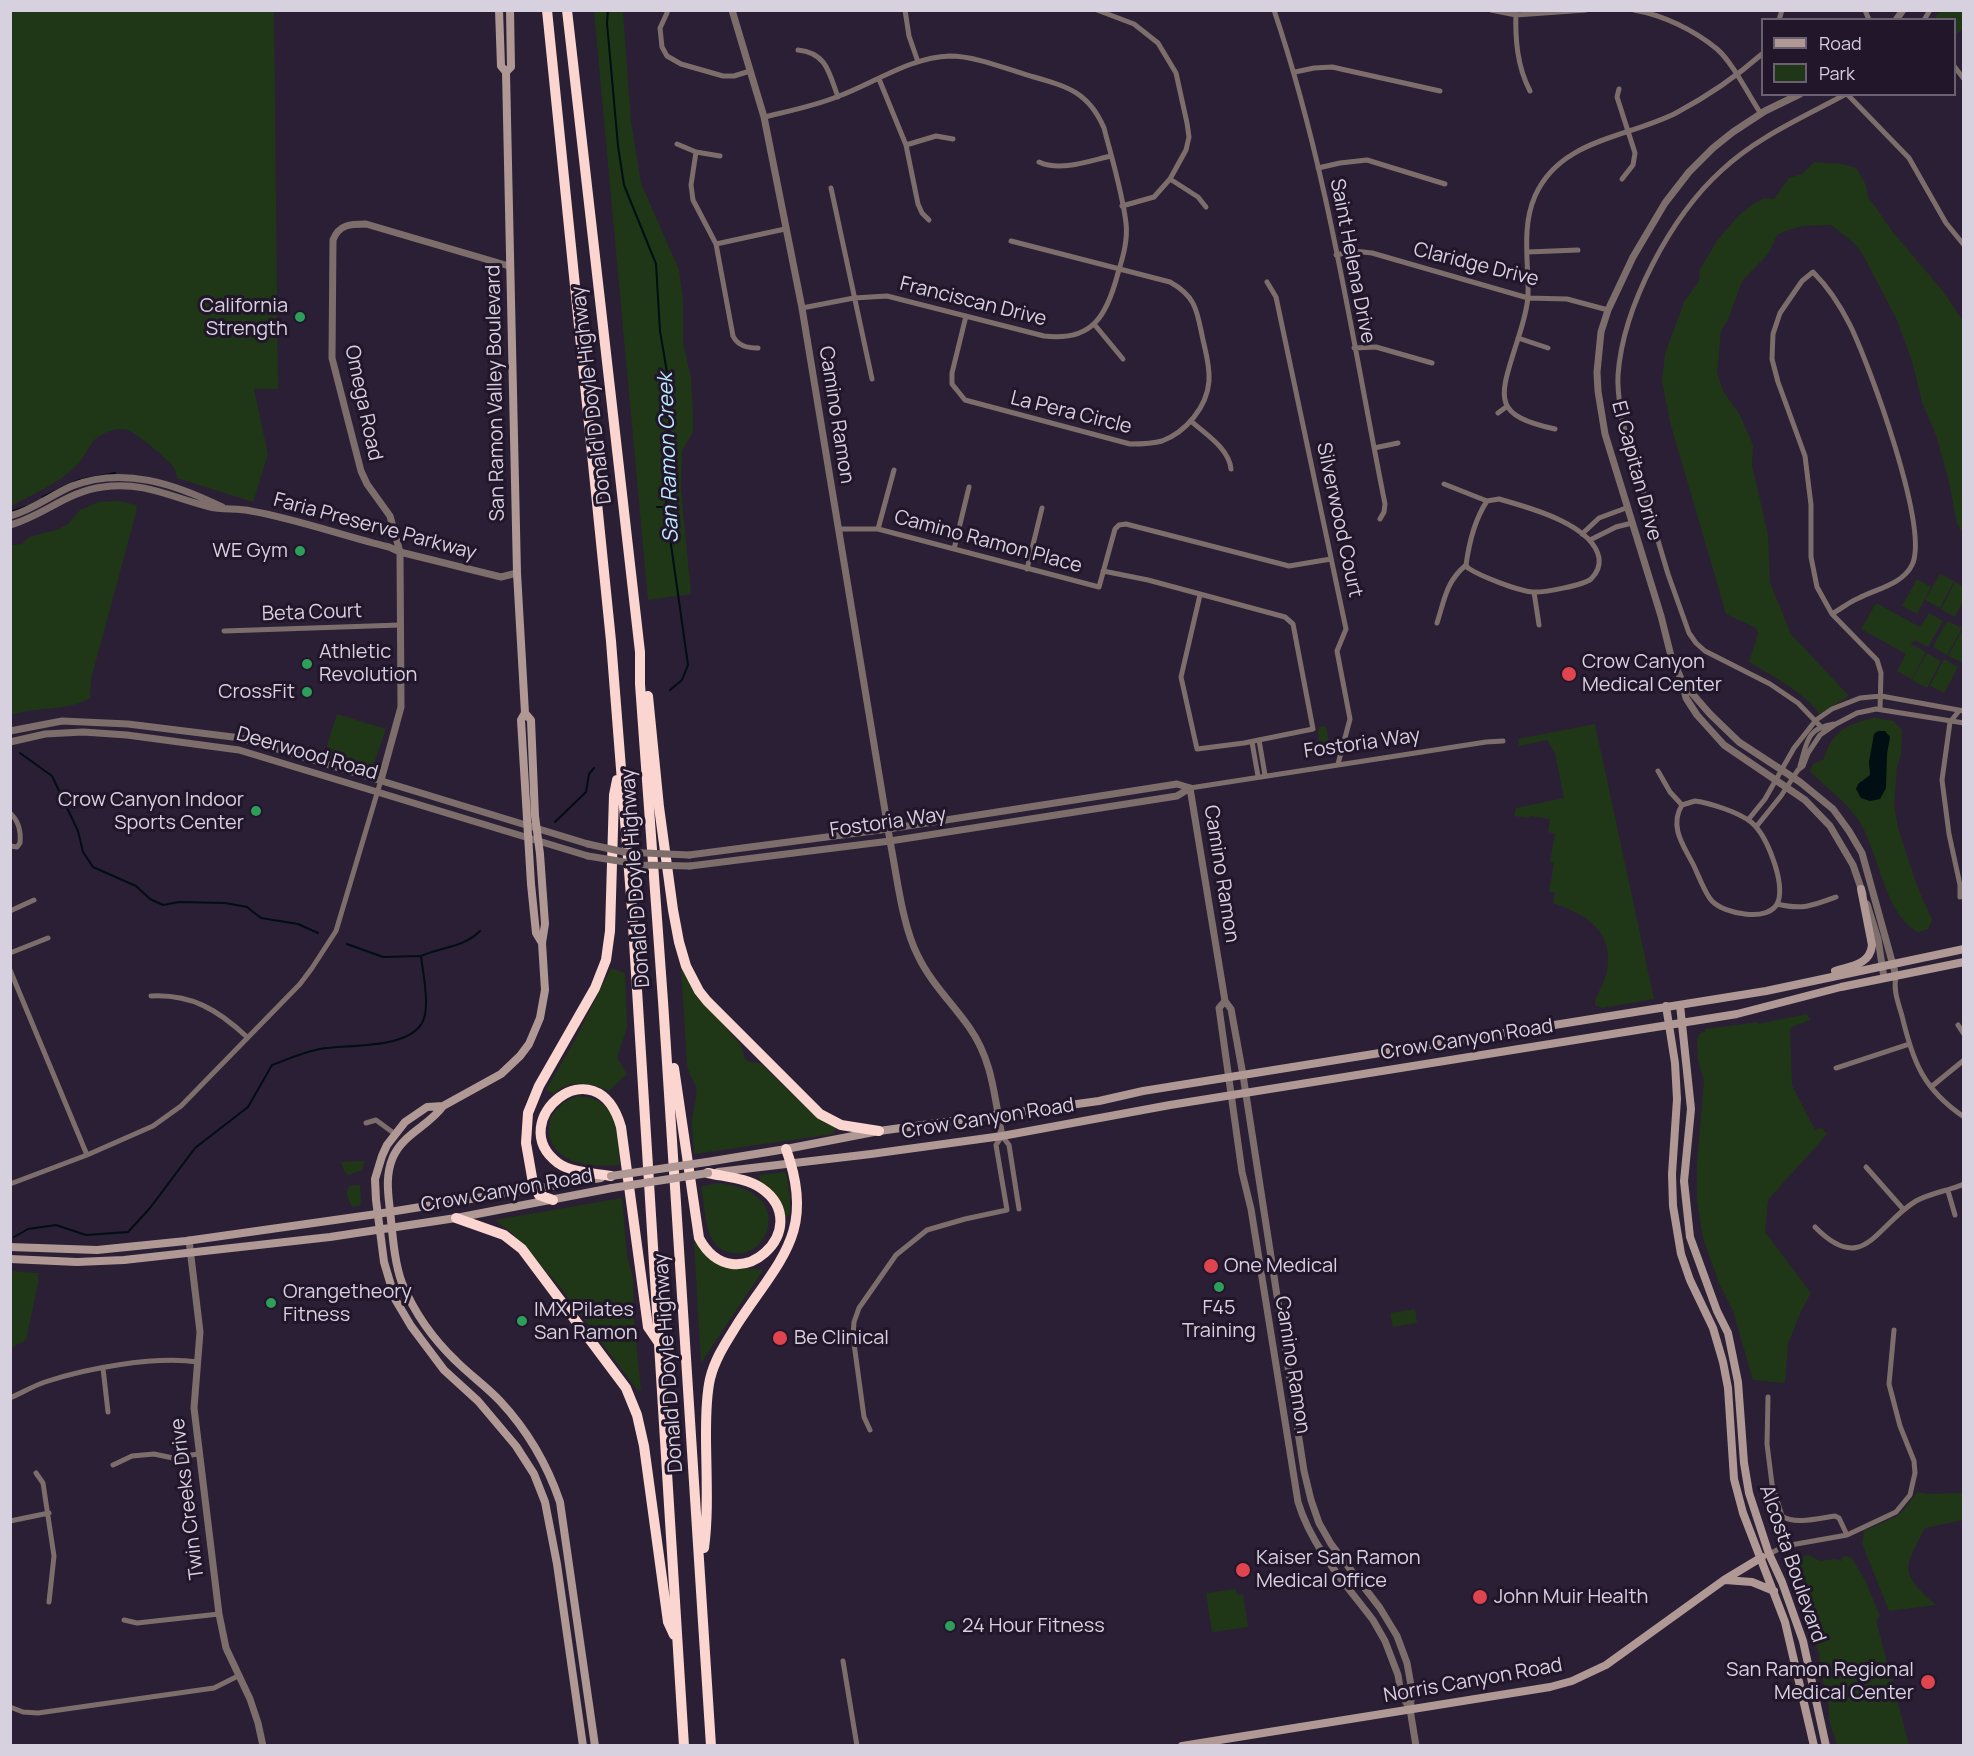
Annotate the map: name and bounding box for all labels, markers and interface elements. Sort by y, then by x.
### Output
legend [1761,18,1956,96]
text: Road [1819,31,1862,55]
text: Park [1819,61,1855,85]
street label: Saint Helena Drive [1324,177,1380,345]
street label: Claridge Drive [1411,238,1541,292]
street label: San Ramon Valley Boulevard [482,264,510,522]
street label: Franciscan Drive [897,272,1049,332]
street label: Donald D Doyle Highway [567,284,617,506]
place label: California Strength [200,294,288,341]
marker: California Strength [293,310,307,324]
street label: Omega Road [339,343,387,463]
street label: Camino Ramon [813,344,859,486]
water label: San Ramon Creek [653,372,685,544]
street label: La Pera Circle [1008,386,1134,440]
street label: El Capitan Drive [1606,398,1666,544]
street label: Silverwood Court [1311,440,1367,600]
street label: Faria Preserve Parkway [271,488,479,566]
street label: Camino Ramon Place [892,505,1084,579]
place label: WE Gym [212,539,288,563]
marker: WE Gym [293,544,307,558]
street label: Beta Court [261,599,363,627]
place label: Athletic Revolution [319,640,417,687]
place label: Crow Canyon Medical Center [1582,650,1722,697]
marker: Athletic Revolution [300,657,314,671]
marker: Crow Canyon Medical Center [1560,665,1578,683]
place label: CrossFit [218,680,295,704]
marker: CrossFit [300,685,314,699]
street label: Deerwood Road [234,722,380,786]
street label: Fostoria Way [1302,724,1422,764]
street label: Donald D Doyle Highway [616,768,656,988]
place label: Crow Canyon Indoor Sports Center [58,788,244,835]
street label: Fostoria Way [828,803,948,843]
street label: Camino Ramon [1198,803,1244,945]
marker: Crow Canyon Indoor Sports Center [249,804,263,818]
street label: Crow Canyon Road [1379,1015,1555,1065]
street label: Crow Canyon Road [900,1094,1076,1144]
street label: Crow Canyon Road [419,1164,595,1218]
street label: Donald D Doyle Highway [649,1253,689,1473]
place label: One Medical [1224,1254,1338,1278]
marker: One Medical [1202,1257,1220,1275]
place label: Orangetheory Fitness [283,1280,412,1327]
marker: F45 Training [1212,1280,1226,1294]
street label: Camino Ramon [1269,1294,1315,1436]
marker: Orangetheory Fitness [264,1296,278,1310]
place label: F45 Training [1182,1296,1256,1343]
place label: IMX Pilates San Ramon [534,1298,638,1345]
marker: IMX Pilates San Ramon [515,1314,529,1328]
place label: Be Clinical [794,1326,889,1350]
marker: Be Clinical [771,1329,789,1347]
street label: Twin Creeks Drive [166,1417,210,1581]
street label: Alcosta Boulevard [1754,1482,1830,1646]
place label: Kaiser San Ramon Medical Office [1256,1546,1421,1593]
marker: Kaiser San Ramon Medical Office [1234,1561,1252,1579]
place label: John Muir Health [1494,1585,1648,1609]
marker: John Muir Health [1471,1588,1489,1606]
place label: 24 Hour Fitness [962,1614,1105,1638]
marker: 24 Hour Fitness [943,1619,957,1633]
street label: Norris Canyon Road [1382,1653,1564,1709]
place label: San Ramon Regional Medical Center [1726,1658,1914,1705]
marker: San Ramon Regional Medical Center [1919,1673,1937,1691]

